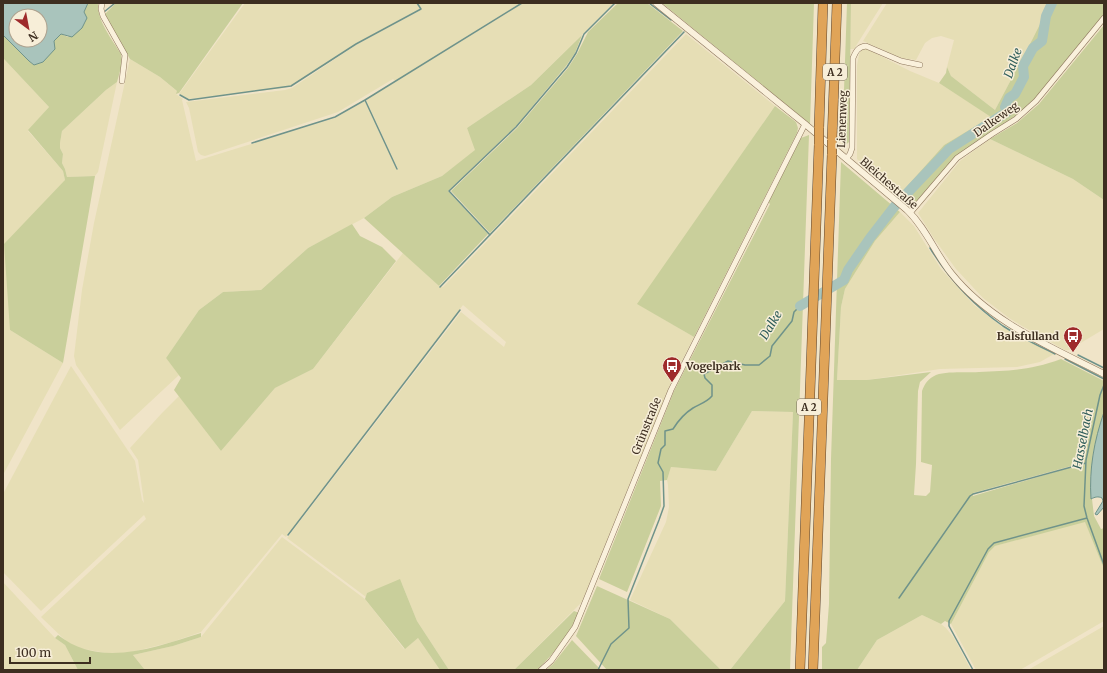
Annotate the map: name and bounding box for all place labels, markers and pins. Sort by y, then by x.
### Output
bus stop icon: Balsfulland [1062,325,1084,353]
place label: Balsfulland [997,329,1059,343]
bus stop icon: Vogelpark [661,355,683,383]
place label: Vogelpark [685,359,742,373]

